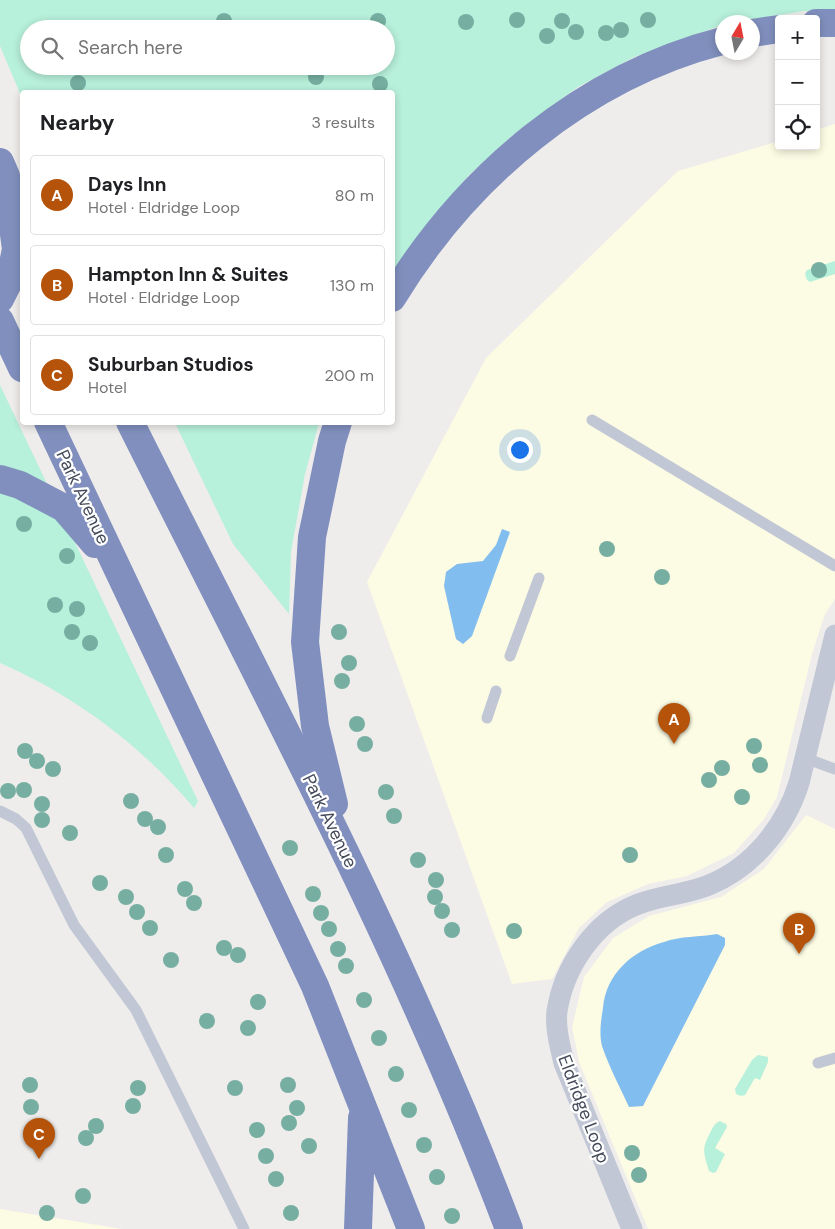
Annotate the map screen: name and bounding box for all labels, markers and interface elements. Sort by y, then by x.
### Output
north arrow [715,15,760,60]
map controls [775,15,820,150]
button: + [775,15,820,60]
search box [20,20,395,75]
icon: search [38,34,66,62]
text: Search here [78,35,183,60]
button: − [775,60,820,105]
button: locate [775,105,820,150]
text: Nearby [40,109,114,137]
text: 3 results [312,112,375,133]
text: Days Inn [88,172,166,197]
text: A [51,185,63,206]
text: 80 m [335,185,374,206]
text: Hotel · Eldridge Loop [88,197,240,218]
text: Hampton Inn & Suites [88,262,289,287]
text: B [52,275,62,296]
text: 130 m [330,275,374,296]
text: Hotel · Eldridge Loop [88,287,240,308]
text: Suburban Studios [88,352,254,377]
text: C [51,365,63,386]
text: 200 m [325,365,374,386]
text: Hotel [88,377,127,398]
your location [507,437,533,463]
street label: Park Avenue [51,446,115,548]
pin: A [658,703,690,744]
street label: Park Avenue [297,770,363,872]
pin: B [783,913,815,954]
street label: Eldridge Loop [552,1051,616,1167]
pin: C [23,1118,55,1159]

